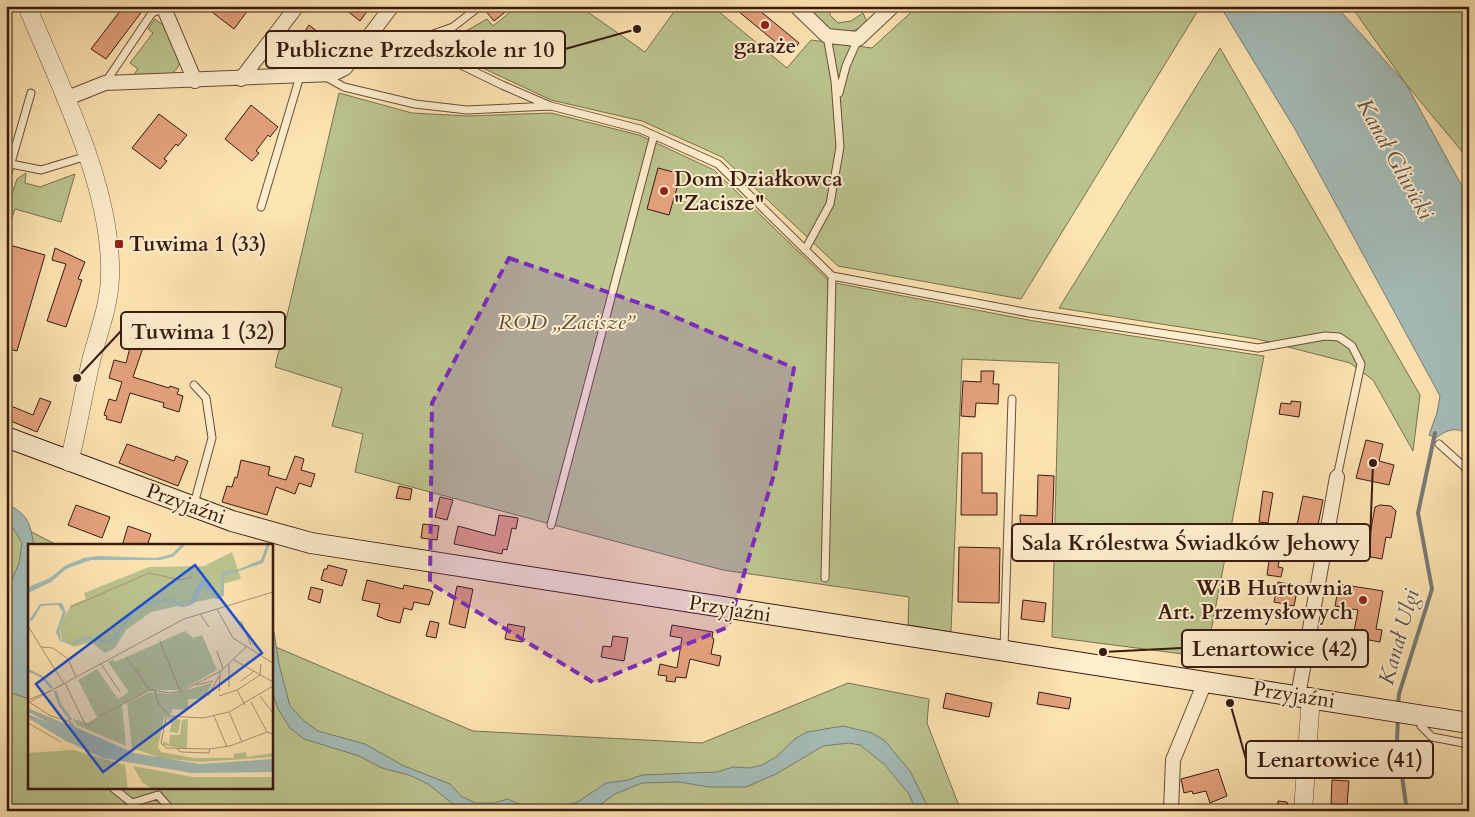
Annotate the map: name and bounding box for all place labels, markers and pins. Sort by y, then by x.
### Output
marker: garaże [759,19,771,31]
callout: Publiczne Przedszkole nr 10 [266,31,565,68]
place label: garaże [734,32,796,61]
place label: Dom Działkowca "Zacisze" [674,165,843,218]
marker: Dom Działkowca "Zacisze" [658,185,670,197]
place label: Tuwima 1 (33) [129,230,267,259]
marker: Tuwima 1 (33) [113,238,125,250]
callout: Tuwima 1 (32) [121,312,285,349]
callout: Sala Królestwa Świadków Jehowy [1012,524,1370,561]
place label: WiB Hurtownia Art. Przemysłowych [1157,574,1354,627]
marker: WiB Hurtownia Art. Przemysłowych [1357,594,1369,606]
callout: Lenartowice (42) [1182,630,1368,667]
callout: Lenartowice (41) [1246,741,1433,778]

